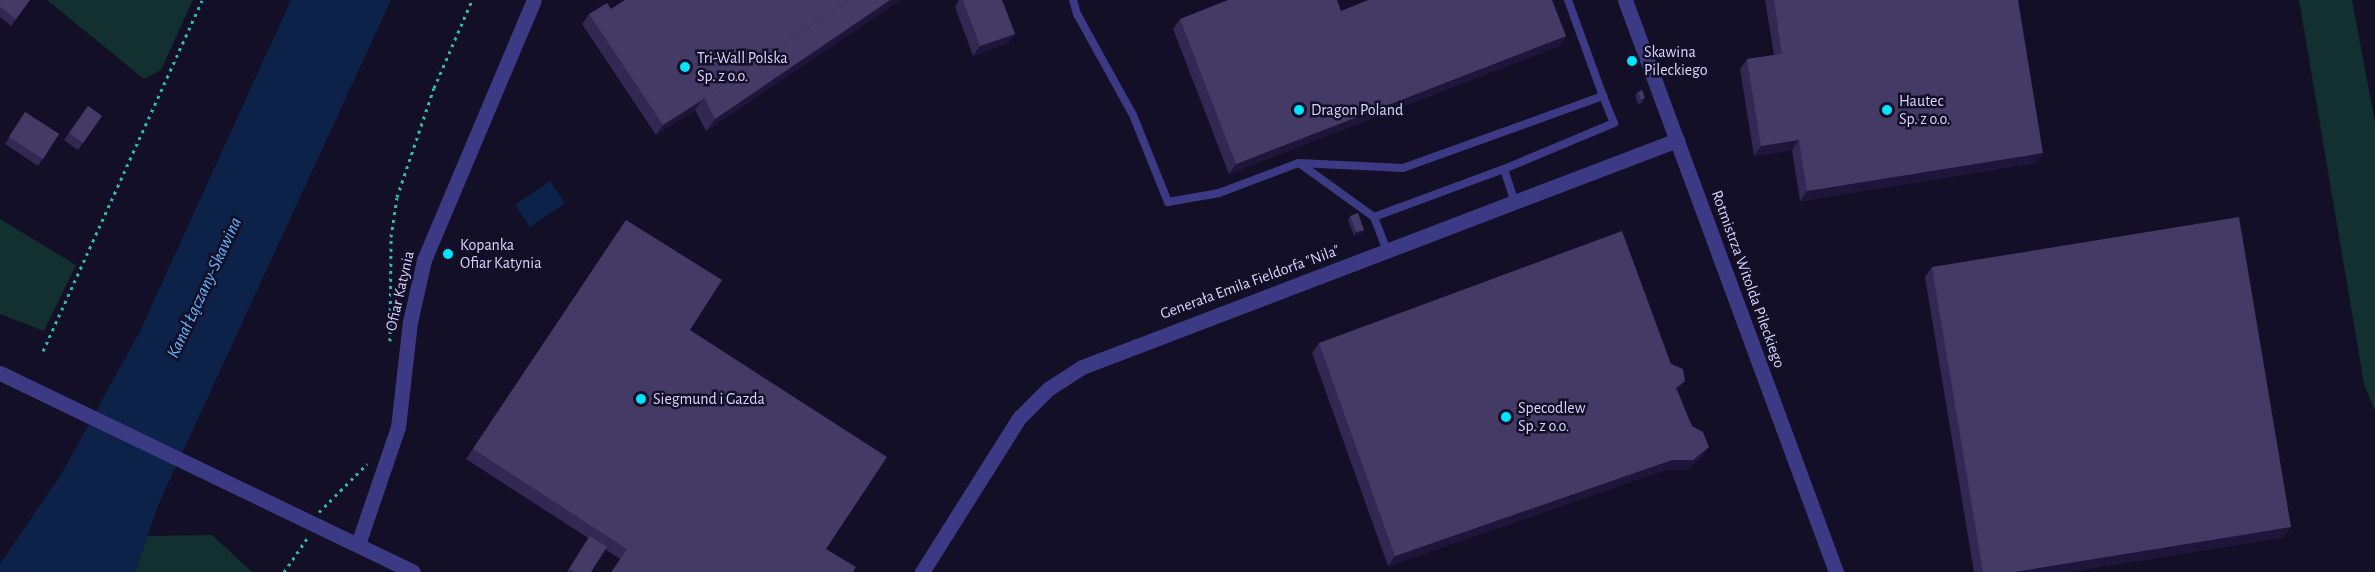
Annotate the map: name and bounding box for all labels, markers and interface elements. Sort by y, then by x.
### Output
place label: Skawina Pileckiego [1644,42,1708,80]
place label: Tri-Wall Polska Sp. z o.o. [697,48,788,86]
marker: Skawina Pileckiego [1625,54,1639,68]
marker: Tri-Wall Polska Sp. z o.o. [678,60,692,74]
place label: Hautec Sp. z o.o. [1899,91,1950,129]
place label: Dragon Poland [1311,100,1403,120]
marker: Dragon Poland [1292,103,1306,117]
marker: Hautec Sp. z o.o. [1880,103,1894,117]
street label: Rotmistrza Witolda Pileckiego [1707,188,1789,370]
water label: Kanał Łączany-Skawina [163,214,247,362]
place label: Kopanka Ofiar Katynia [460,235,542,273]
street label: Generała Emila Fieldorfa "Nila" [1158,241,1342,323]
marker: Kopanka Ofiar Katynia [441,247,455,261]
street label: Ofiar Katynia [381,249,419,333]
place label: Siegmund i Gazda [653,389,765,409]
marker: Siegmund i Gazda [634,392,648,406]
place label: Specodlew Sp. z o.o. [1518,398,1585,436]
marker: Specodlew Sp. z o.o. [1499,410,1513,424]

